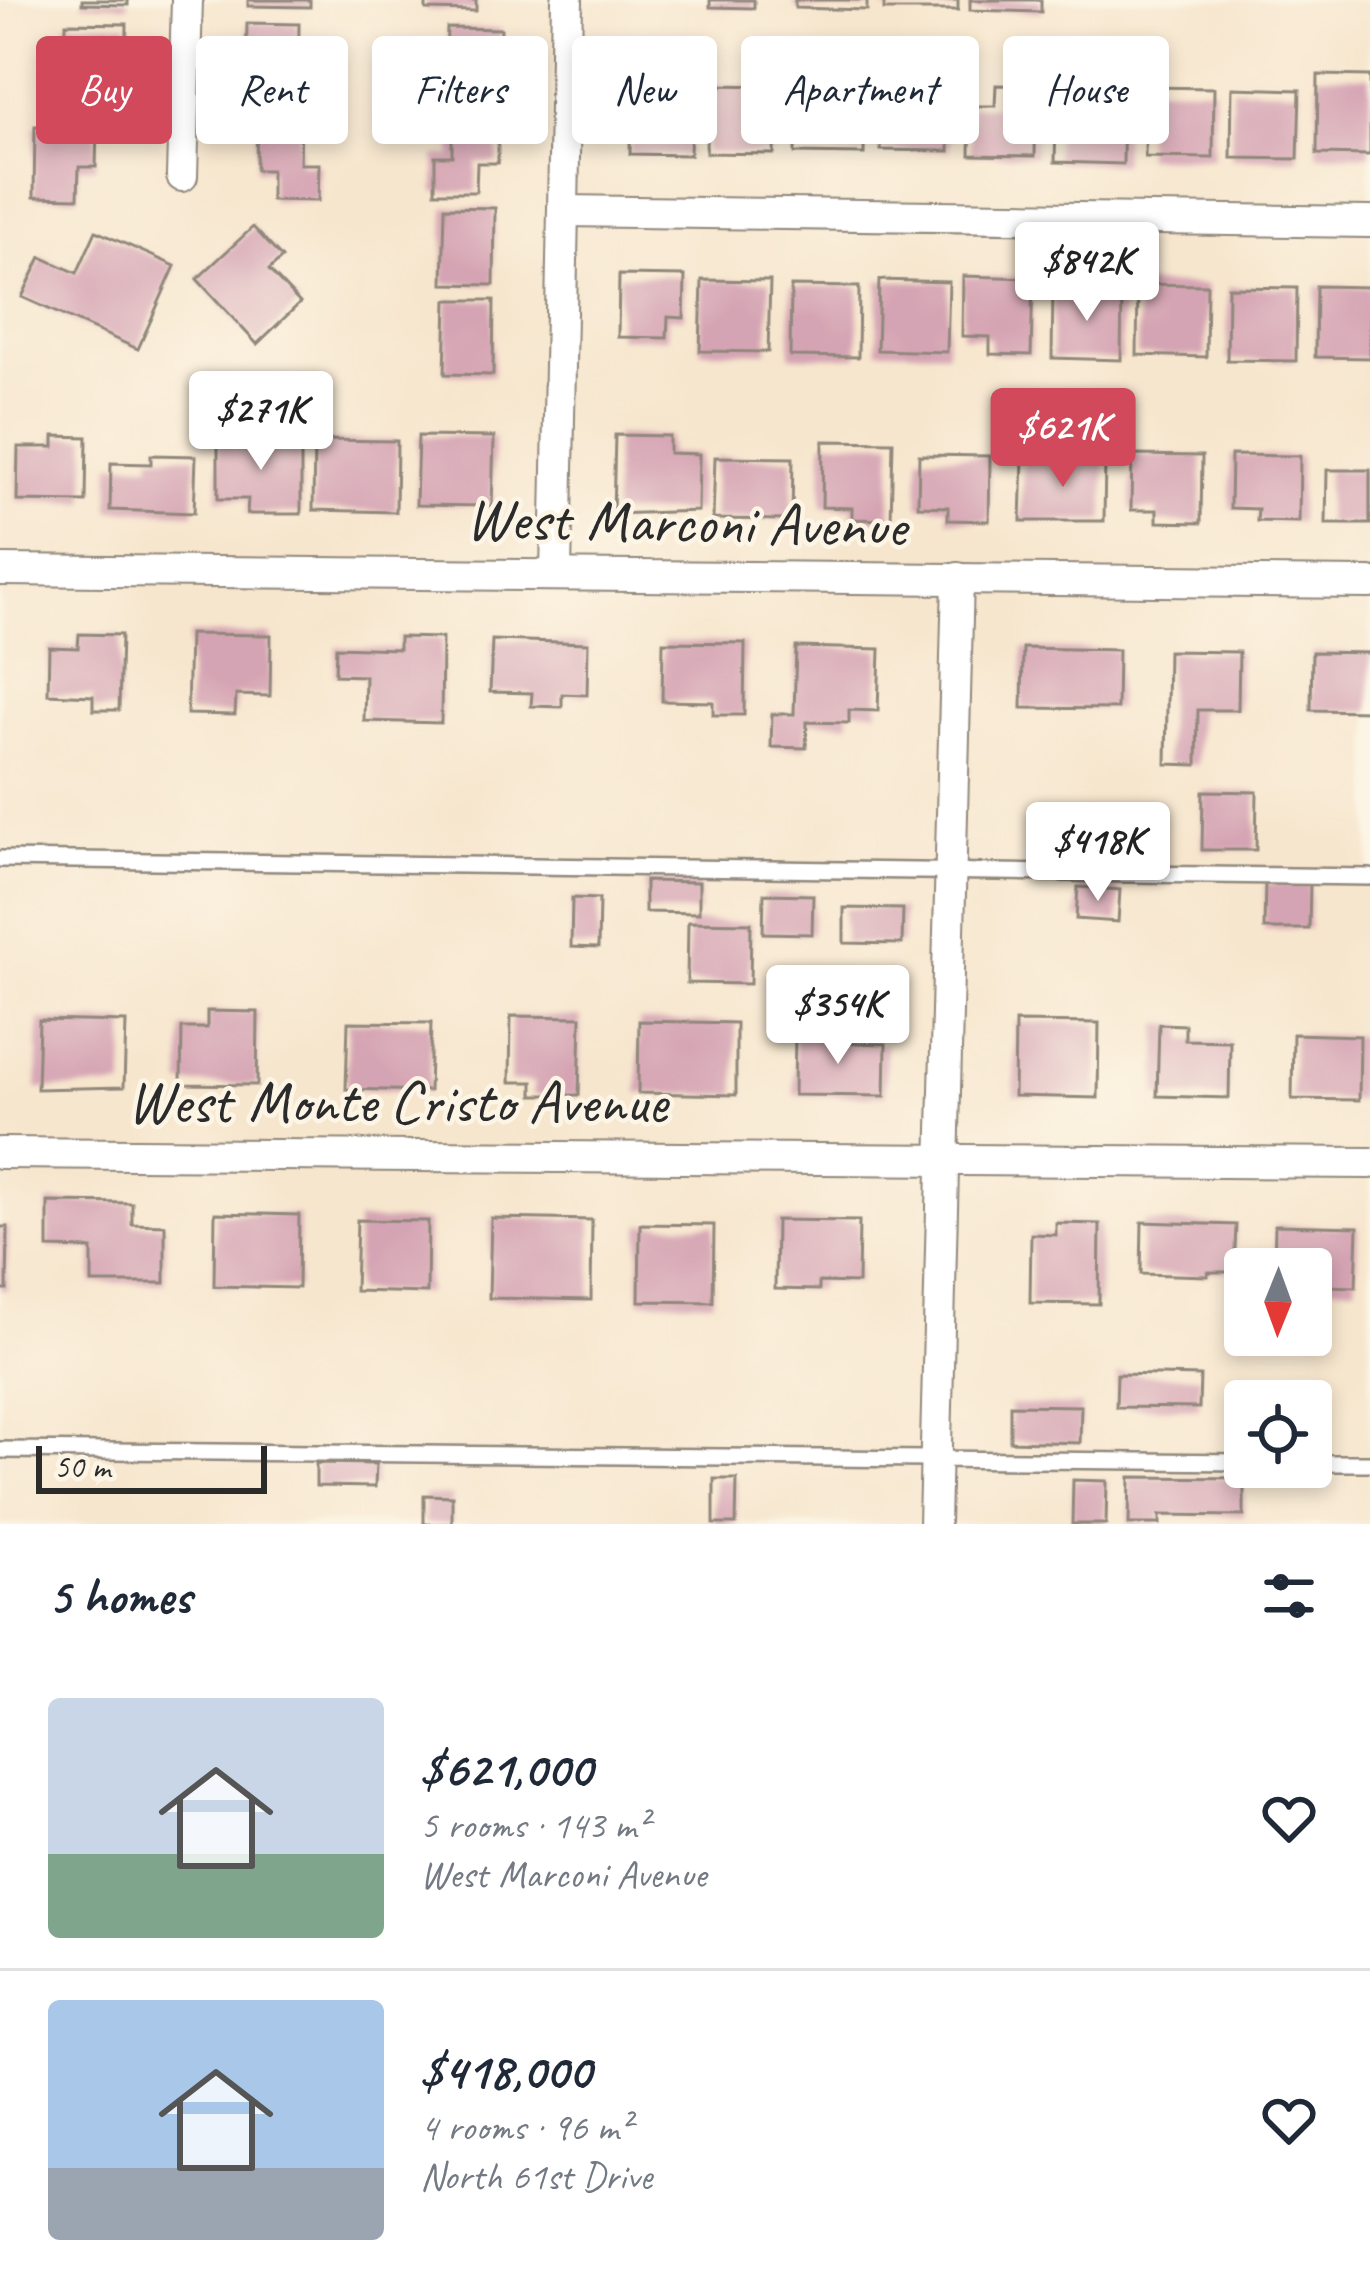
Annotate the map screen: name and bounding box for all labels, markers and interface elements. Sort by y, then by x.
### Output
chip: Buy [36,36,172,144]
chip: Rent [196,36,348,144]
chip: Filters [372,36,548,144]
chip: New [572,36,717,144]
chip: Apartment [741,36,979,144]
chip: House [1003,36,1169,144]
pin: $842K [1003,222,1171,324]
text: $842K [1042,236,1132,285]
pin: $271K [177,371,345,473]
text: $271K [216,385,306,434]
pin: $621K [979,388,1147,490]
text: $621K [1018,402,1108,451]
street label: West Marconi Avenue [465,480,911,564]
pin: $418K [1014,802,1182,904]
text: $418K [1053,816,1143,865]
pin: $354K [754,965,922,1067]
text: $354K [793,979,883,1028]
street label: West Monte Cristo Avenue [127,1064,670,1140]
north arrow [1224,1248,1332,1356]
map controls [1224,1248,1332,1488]
button: locate [1224,1380,1332,1488]
scale bar [36,1440,267,1493]
text: 50 m [54,1446,110,1488]
icon: filters [1256,1563,1322,1629]
text: 5 homes [48,1564,191,1628]
text: $621,000 [420,1737,592,1801]
icon: home [144,1746,288,1890]
icon: heart [1256,1785,1322,1851]
text: 5 rooms · 143 m² [420,1801,648,1850]
text: West Marconi Avenue [420,1850,706,1899]
text: $418,000 [420,2039,591,2103]
icon: home [144,2048,288,2192]
icon: heart [1256,2087,1322,2153]
text: 4 rooms · 96 m² [420,2103,631,2152]
text: North 61st Drive [420,2152,652,2201]

